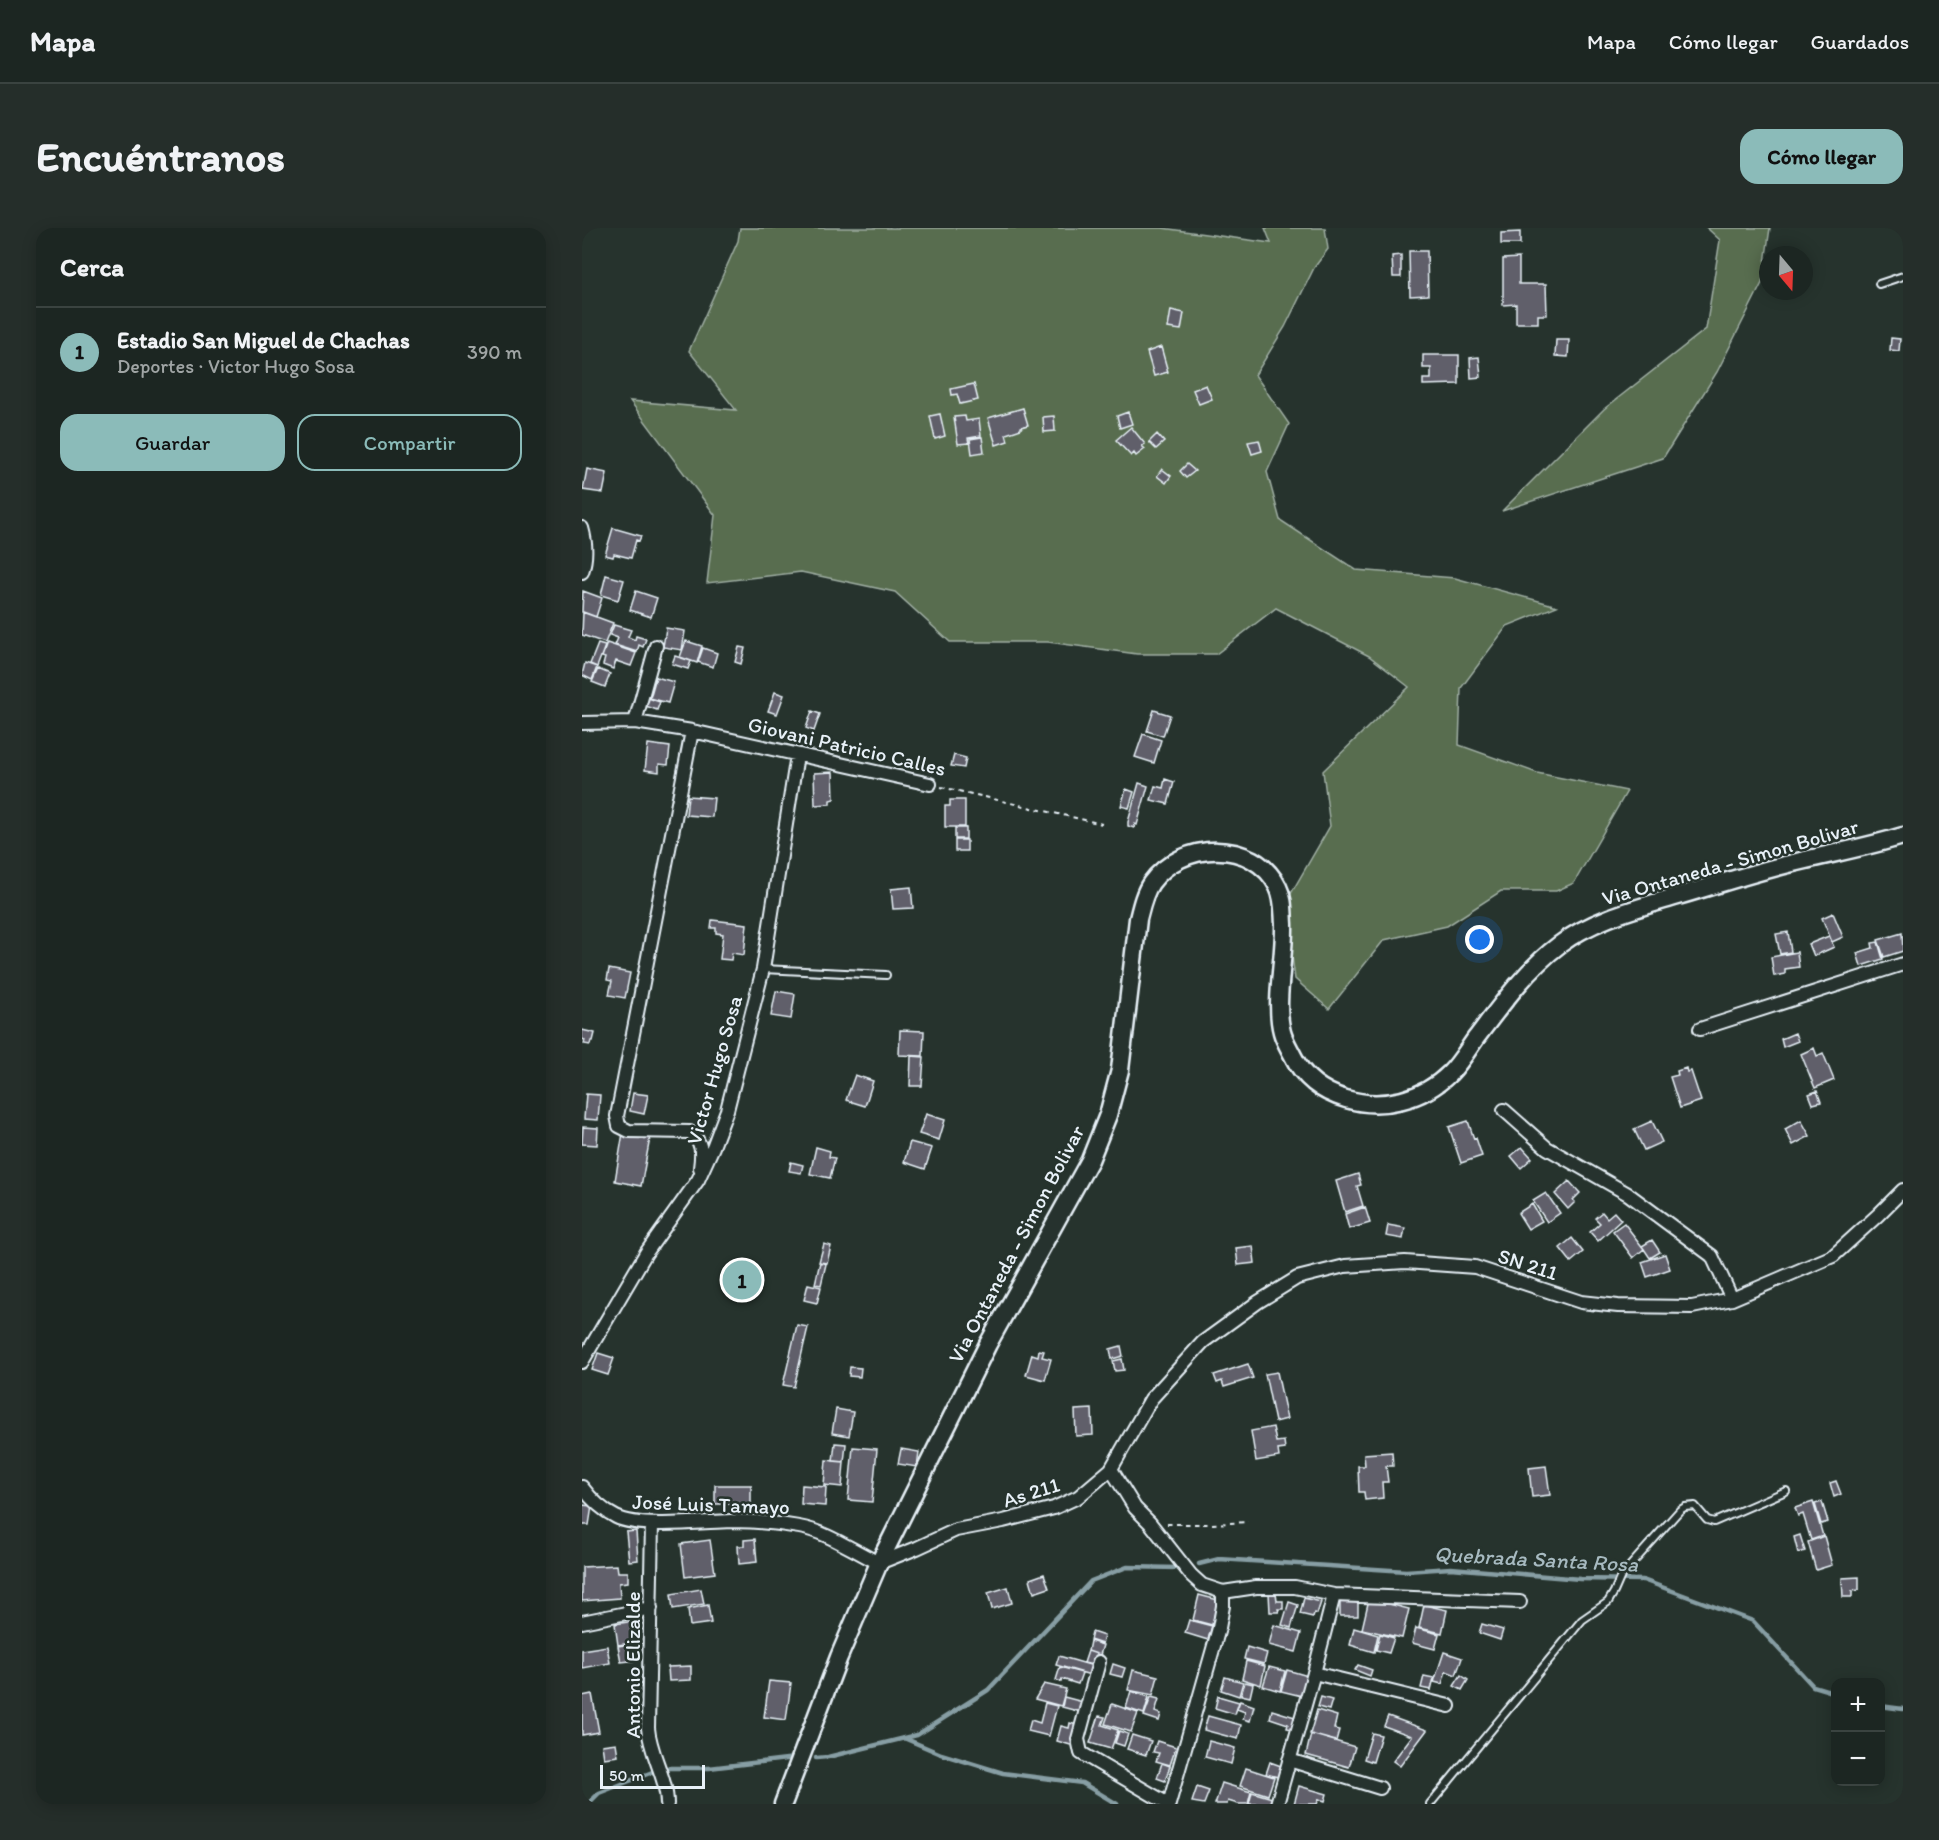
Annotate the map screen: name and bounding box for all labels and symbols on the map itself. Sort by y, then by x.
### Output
north arrow [1759,246,1813,300]
street label: Giovani Patricio Calles [746,711,948,781]
street label: Via Ontaneda - Simon Bolivar [1599,813,1861,911]
your location [1465,925,1494,954]
street label: Victor Hugo Sosa [681,992,747,1148]
street label: Via Ontaneda - Simon Bolivar [943,1121,1089,1367]
street label: SN 211 [1495,1243,1561,1285]
pin: 1 [722,1258,762,1302]
street label: As 211 [1000,1471,1063,1512]
street label: José Luis Tamayo [632,1489,790,1519]
water label: Quebrada Santa Rosa [1433,1540,1640,1578]
street label: Antonio Elizalde [620,1591,645,1739]
scale bar [600,1762,705,1790]

